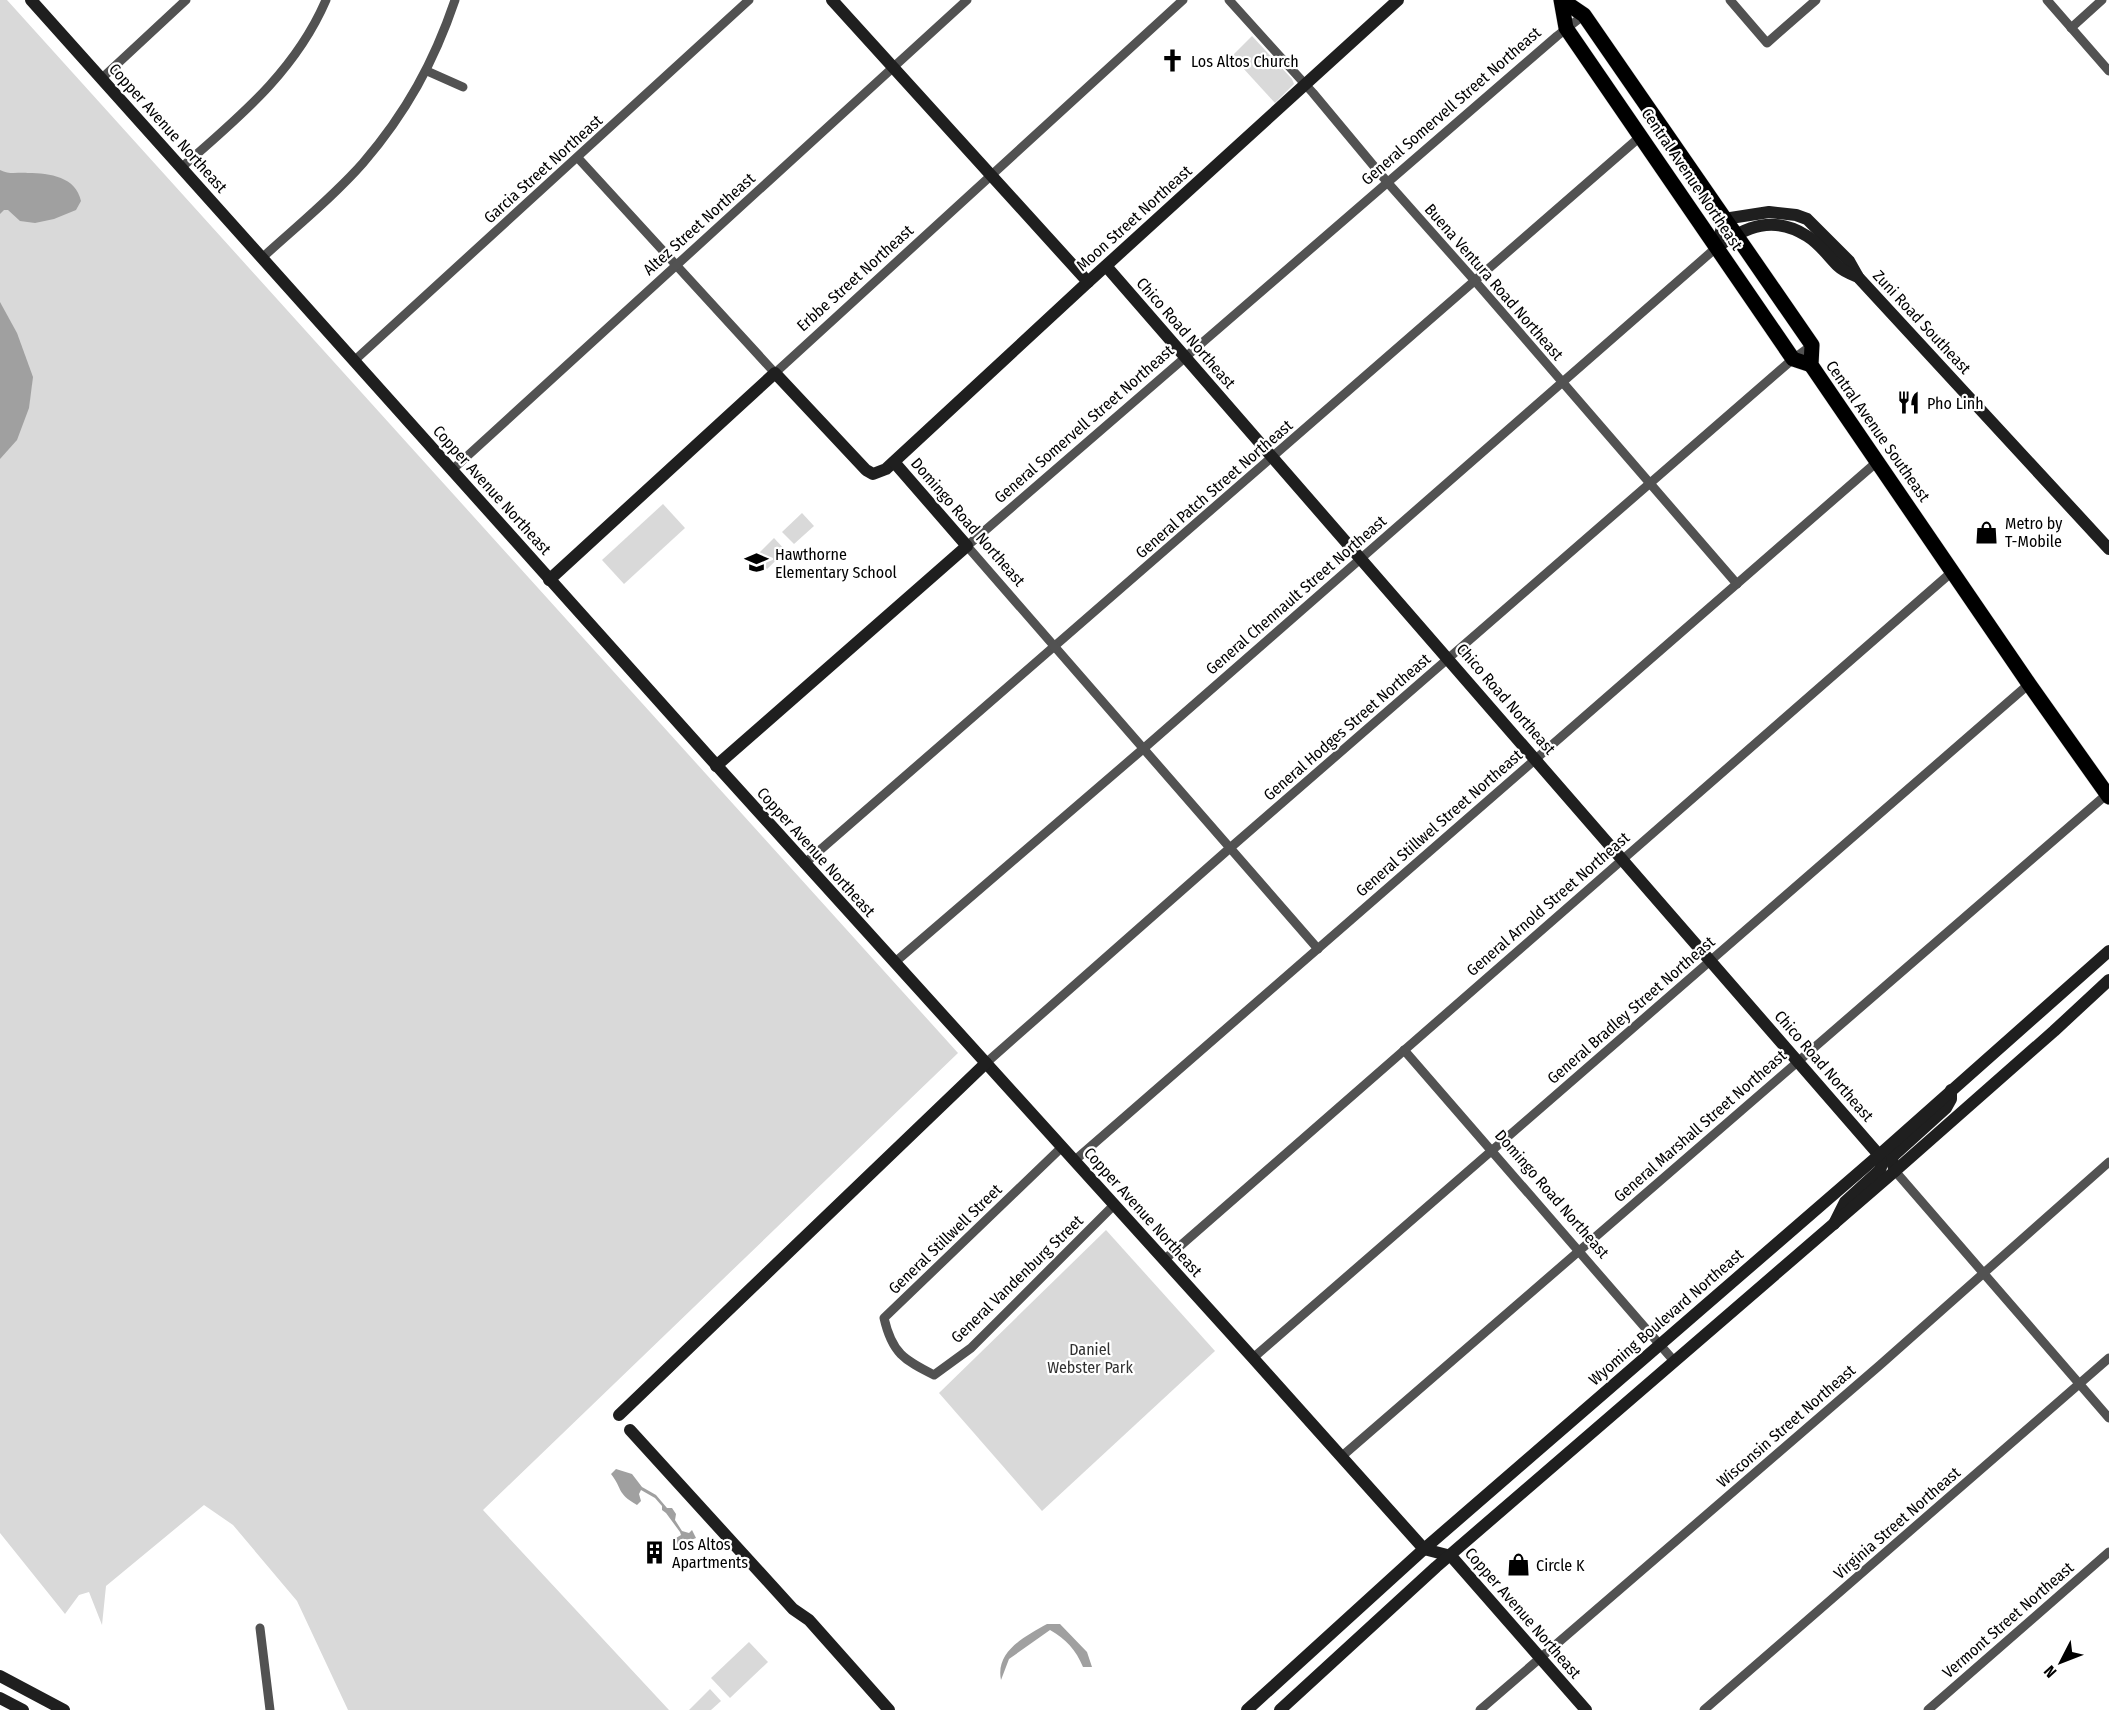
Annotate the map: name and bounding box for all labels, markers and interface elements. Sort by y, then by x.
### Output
street label: General Somervell Street Northeast [1357,22,1545,189]
church icon: Los Altos Church [1160,48,1186,74]
place label: Los Altos Church [1191,52,1299,71]
street label: Copper Avenue Northeast [105,59,232,197]
street label: Central Avenue Northeast [1637,105,1747,254]
street label: Garcia Street Northeast [480,110,607,227]
street label: Moon Street Northeast [1072,161,1196,275]
street label: Altez Street Northeast [639,168,759,279]
street label: Buena Ventura Road Northeast [1421,200,1568,365]
street label: Erbbe Street Northeast [793,220,918,335]
street label: Zuni Road Southeast [1869,266,1975,378]
street label: Chico Road Northeast [1133,274,1240,393]
street label: General Somervell Street Northeast [990,340,1178,507]
street label: Central Avenue Southeast [1822,357,1934,506]
restaurant icon: Pho Linh [1896,390,1922,416]
place label: Pho Linh [1927,394,1984,413]
street label: General Patch Street Northeast [1132,415,1297,562]
street label: Copper Avenue Northeast [429,421,556,559]
street label: Domingo Road Northeast [907,454,1029,591]
street label: General Chennault Street Northeast [1202,511,1391,679]
place label: Metro by T-Mobile [2005,514,2063,551]
shop icon: Metro by T-Mobile [1974,519,2000,545]
place label: Hawthorne Elementary School [775,545,897,582]
school or university icon: Hawthorne Elementary School [744,550,770,576]
street label: Chico Road Northeast [1453,640,1560,759]
street label: General Hodges Street Northeast [1260,649,1435,805]
street label: General Stillwel Street Northeast [1352,745,1527,900]
street label: Copper Avenue Northeast [753,783,880,921]
street label: General Arnold Street Northeast [1463,828,1634,980]
street label: General Bradley Street Northeast [1544,932,1719,1088]
street label: Chico Road Northeast [1771,1007,1878,1126]
street label: General Marshall Street Northeast [1610,1046,1791,1206]
street label: Domingo Road Northeast [1491,1126,1613,1263]
street label: Copper Avenue Northeast [1080,1143,1207,1281]
street label: General Stillwell Street [885,1180,1006,1298]
street label: General Vandenburg Street [947,1211,1087,1347]
street label: Wyoming Boulevard Northeast [1585,1244,1748,1389]
park label: Daniel Webster Park [1047,1340,1133,1377]
street label: Wisconsin Street Northeast [1713,1360,1860,1491]
street label: Virginia Street Northeast [1830,1462,1965,1583]
place label: Los Altos Apartments [672,1535,748,1572]
building icon: Los Altos Apartments [641,1540,667,1566]
street label: Copper Avenue Northeast [1461,1544,1586,1683]
shop icon: Circle K [1505,1552,1531,1578]
place label: Circle K [1536,1556,1585,1575]
street label: Vermont Street Northeast [1939,1558,2077,1682]
north arrow [2031,1632,2091,1692]

